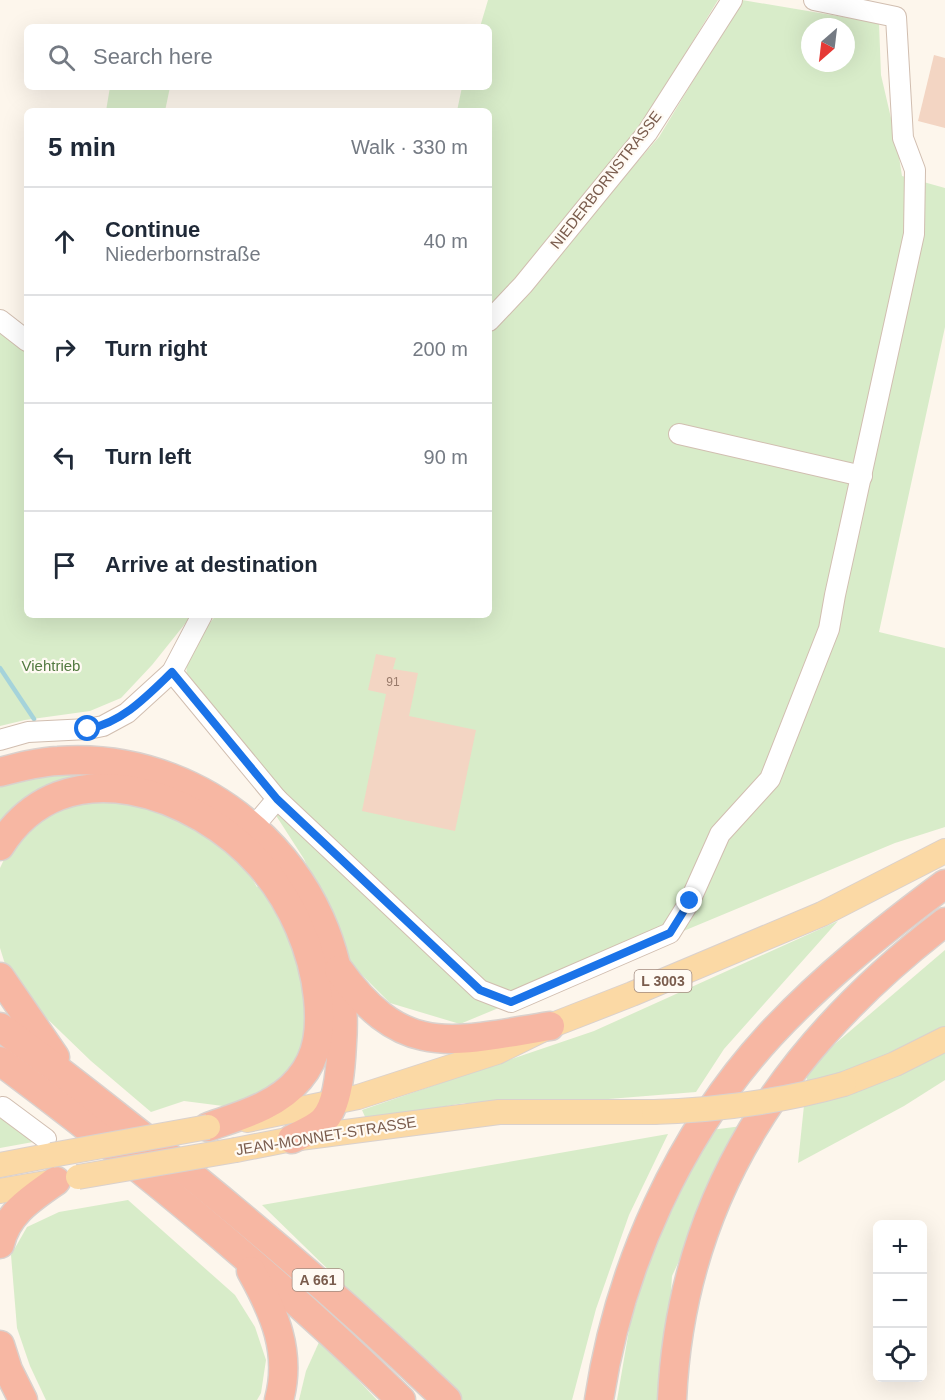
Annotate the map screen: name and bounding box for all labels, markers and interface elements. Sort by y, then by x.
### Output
north arrow [801,18,855,72]
search box [24,24,492,90]
icon: search [45,41,78,74]
text: Search here [93,44,213,69]
street label: NIEDERBORNSTRASSE [547,107,665,252]
text: 5 min [48,132,116,162]
text: Walk · 330 m [351,136,468,158]
text: Continue [105,217,200,242]
icon: ahead [48,225,81,258]
text: 40 m [424,230,468,252]
text: Niederbornstraße [105,243,261,265]
icon: right [48,333,81,366]
text: Turn right [105,336,207,361]
text: 200 m [412,338,468,360]
icon: left [48,441,81,474]
text: Turn left [105,444,191,469]
text: 90 m [424,446,468,468]
icon: arrive [48,549,81,582]
text: Arrive at destination [105,552,318,577]
park label: Viehtrieb [22,657,80,674]
house number: 91 [386,675,400,689]
route start [74,715,100,741]
route end [676,887,702,913]
road number: L 3003 [634,970,692,992]
street label: JEAN-MONNET-STRASSE [234,1113,417,1158]
map controls [873,1220,927,1382]
button: + [873,1220,927,1274]
road number: A 661 [292,1269,344,1291]
button: − [873,1274,927,1328]
button: locate [873,1328,927,1382]

